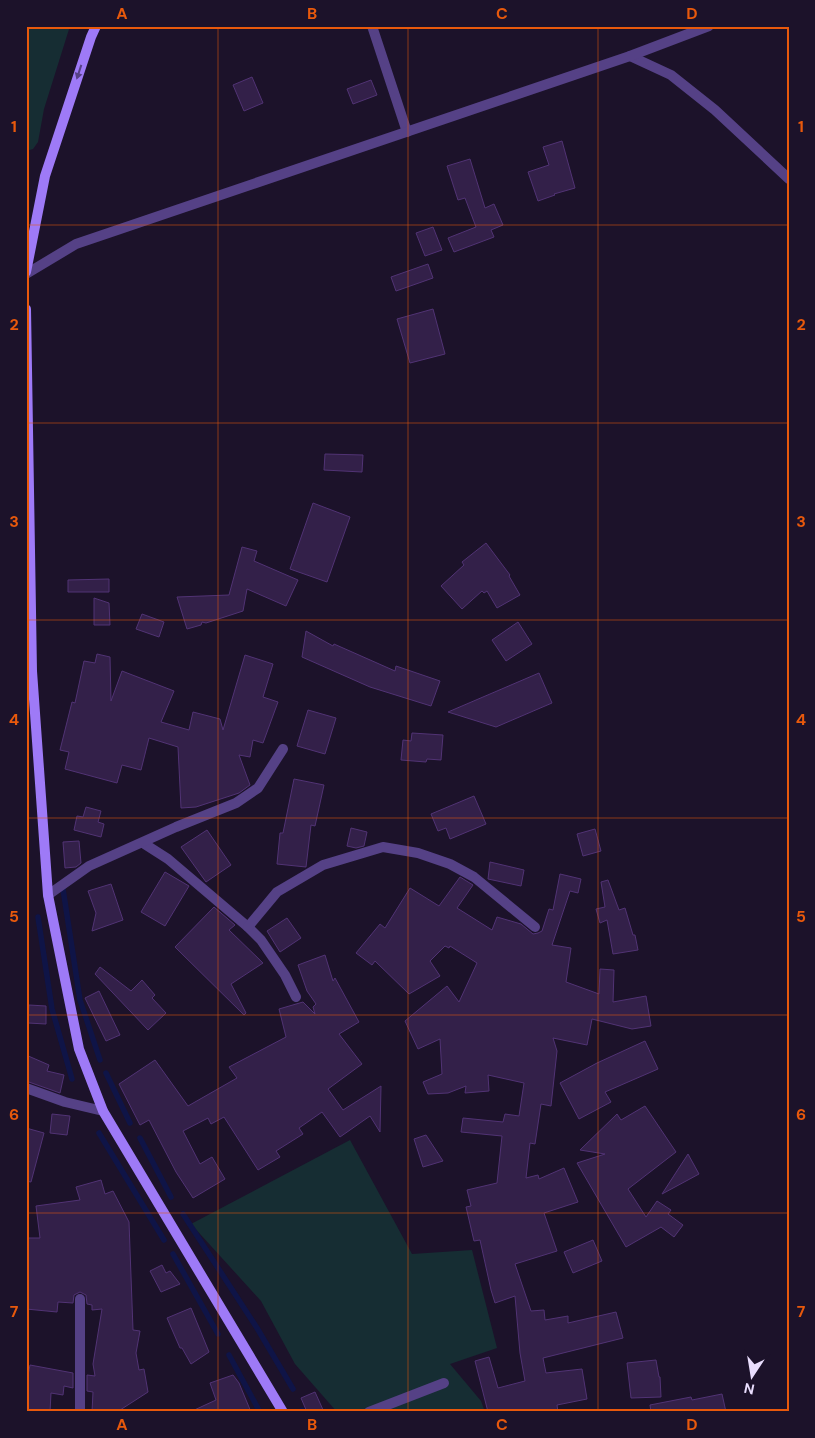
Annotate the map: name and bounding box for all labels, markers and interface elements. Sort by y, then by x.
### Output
text: A [116,3,128,24]
text: B [307,3,317,24]
text: C [496,3,508,24]
text: D [686,3,698,24]
one-way arrow [75,65,83,80]
text: 1 [11,116,17,137]
text: 1 [798,116,804,137]
text: 2 [9,314,19,335]
text: 2 [796,314,806,335]
text: 3 [9,511,19,532]
text: 3 [796,511,806,532]
text: 4 [9,709,19,730]
text: 4 [796,709,806,730]
text: 5 [9,906,19,927]
text: 5 [796,906,806,927]
text: 6 [9,1104,19,1125]
text: 6 [796,1104,806,1125]
text: 7 [10,1301,19,1322]
text: 7 [797,1301,806,1322]
north arrow [728,1350,778,1400]
text: N [742,1379,756,1399]
text: A [116,1414,128,1435]
text: B [307,1414,317,1435]
text: C [496,1414,508,1435]
text: D [686,1414,698,1435]

